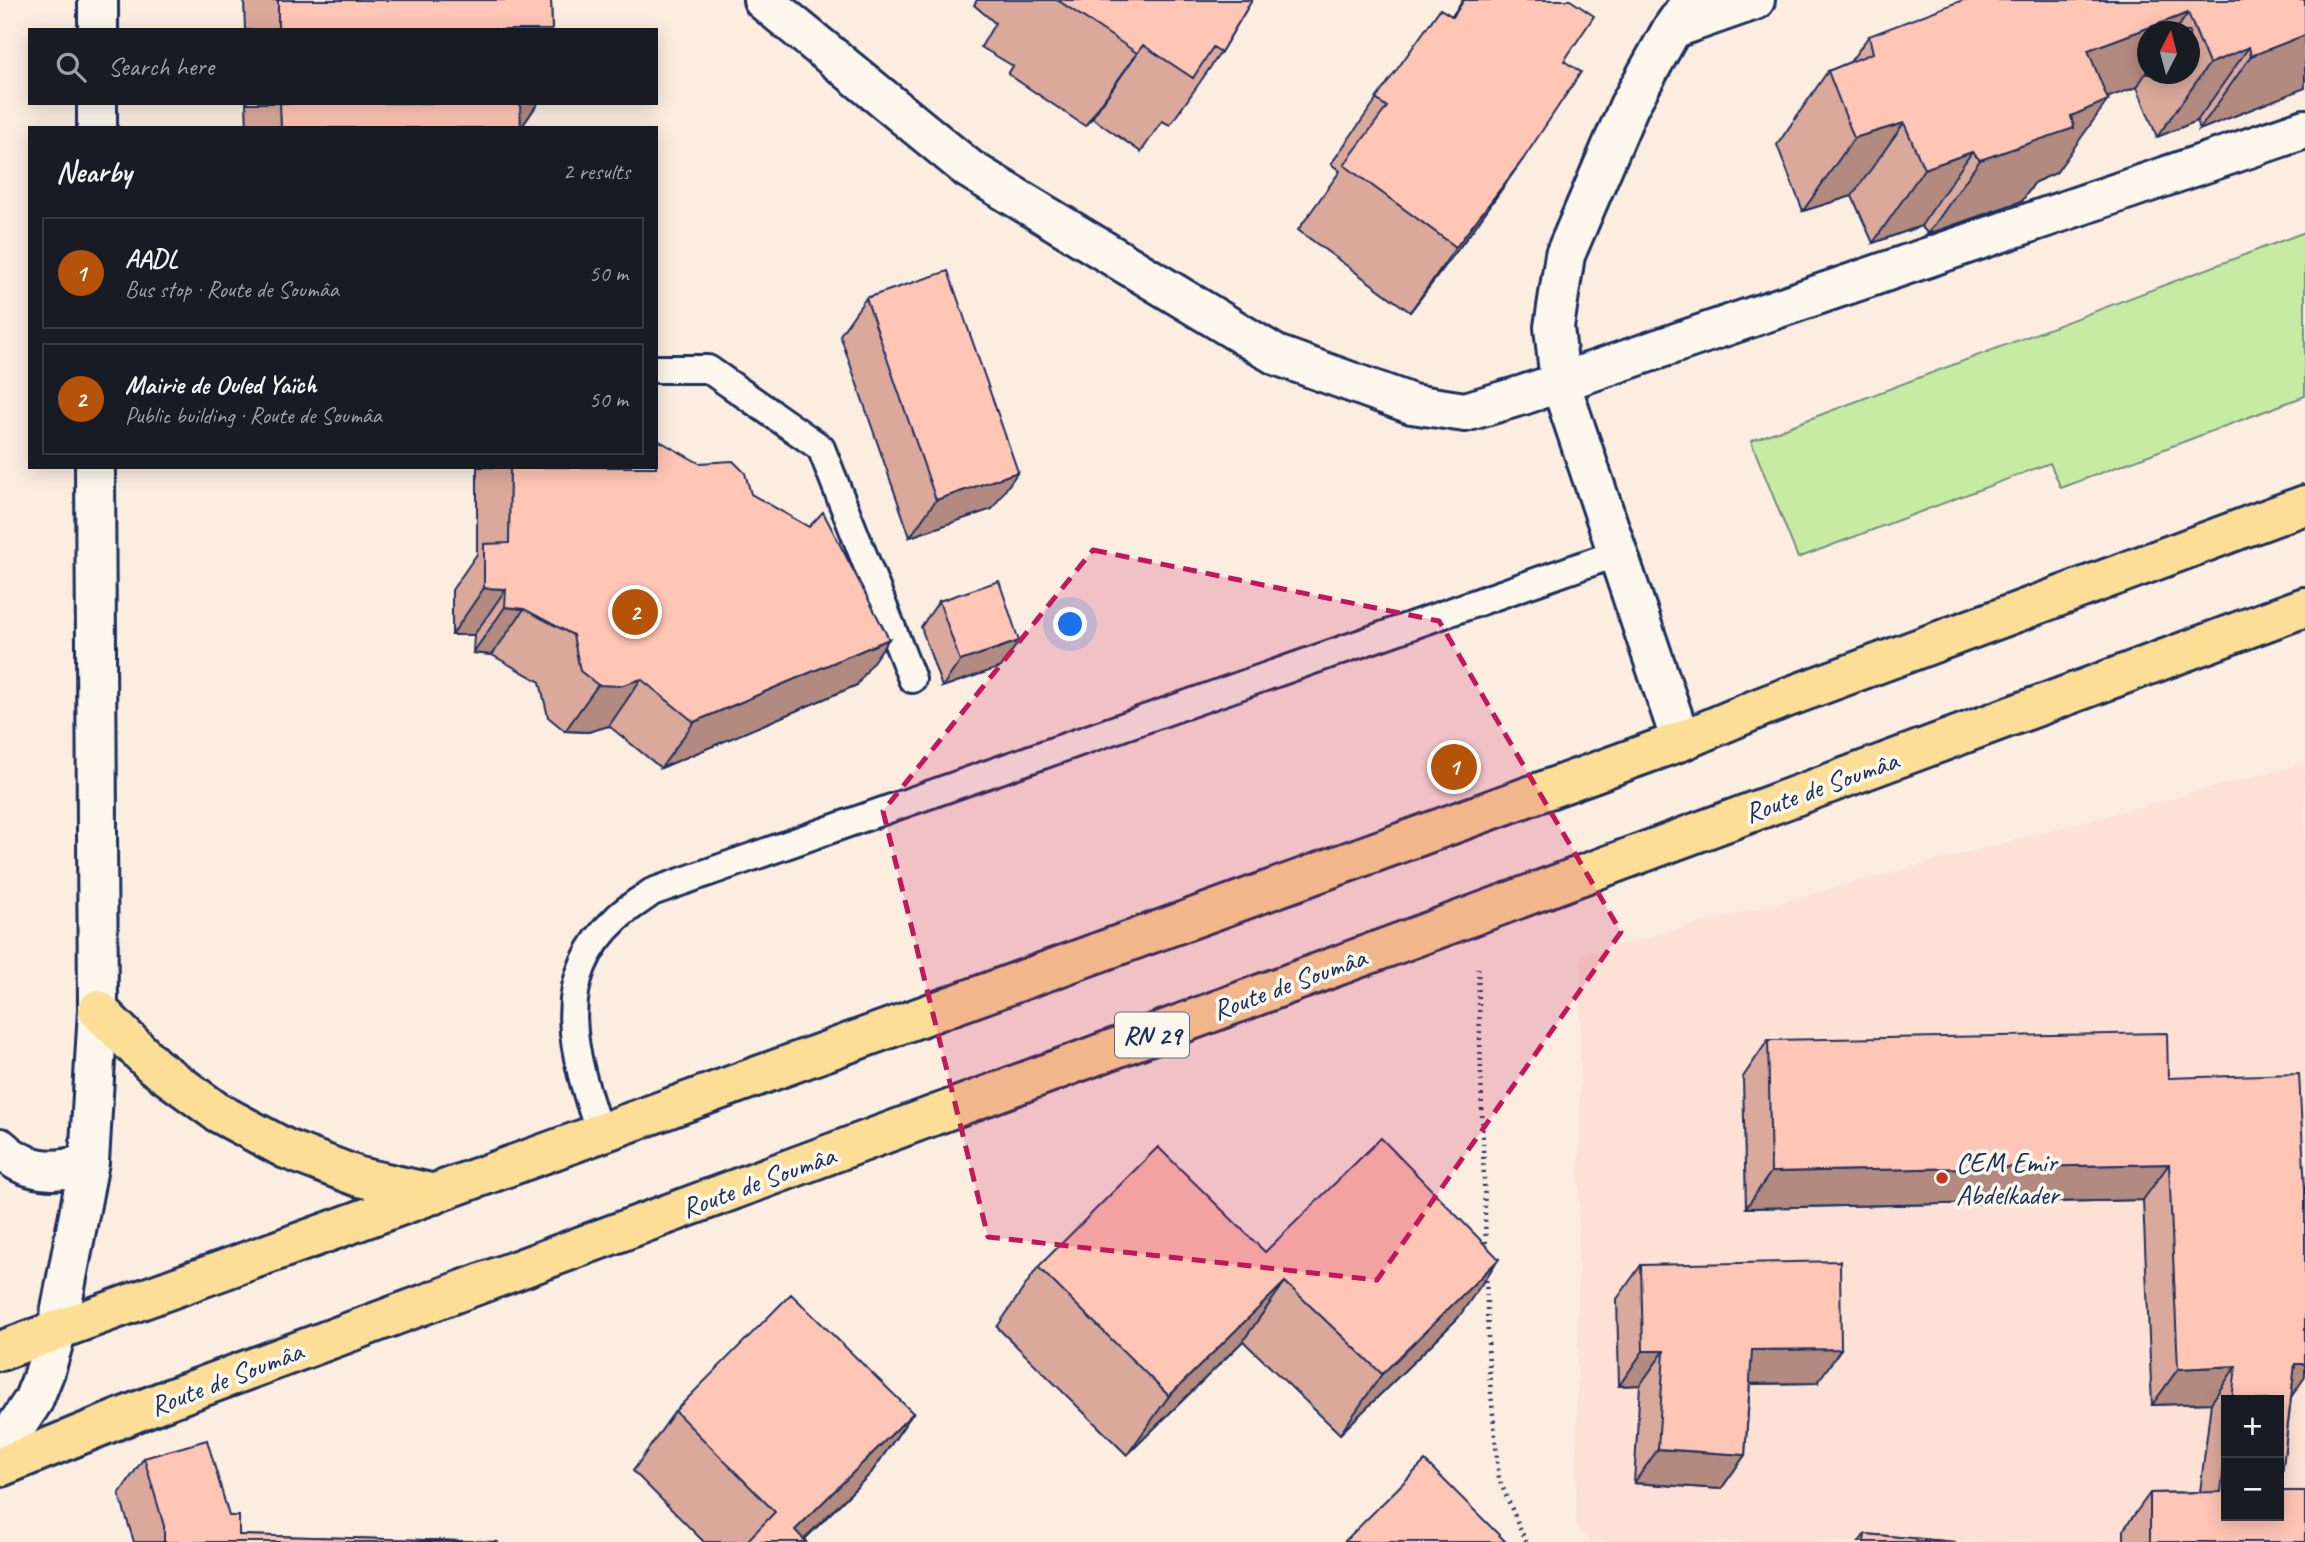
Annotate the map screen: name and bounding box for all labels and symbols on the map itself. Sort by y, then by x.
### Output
north arrow [2137,21,2200,84]
pin: 2 [612,586,658,638]
your location [1053,607,1087,641]
pin: 1 [1431,741,1477,793]
street label: Route de Soumâa [1740,742,1904,830]
street label: Route de Soumâa [1208,939,1372,1027]
road number: RN 29 [1115,1012,1189,1058]
street label: Route de Soumâa [677,1137,841,1225]
place label: CEM Emir Abdelkader [1956,1145,2061,1212]
marker: CEM Emir Abdelkader [1934,1170,1950,1186]
street label: Route de Soumâa [145,1333,309,1424]

